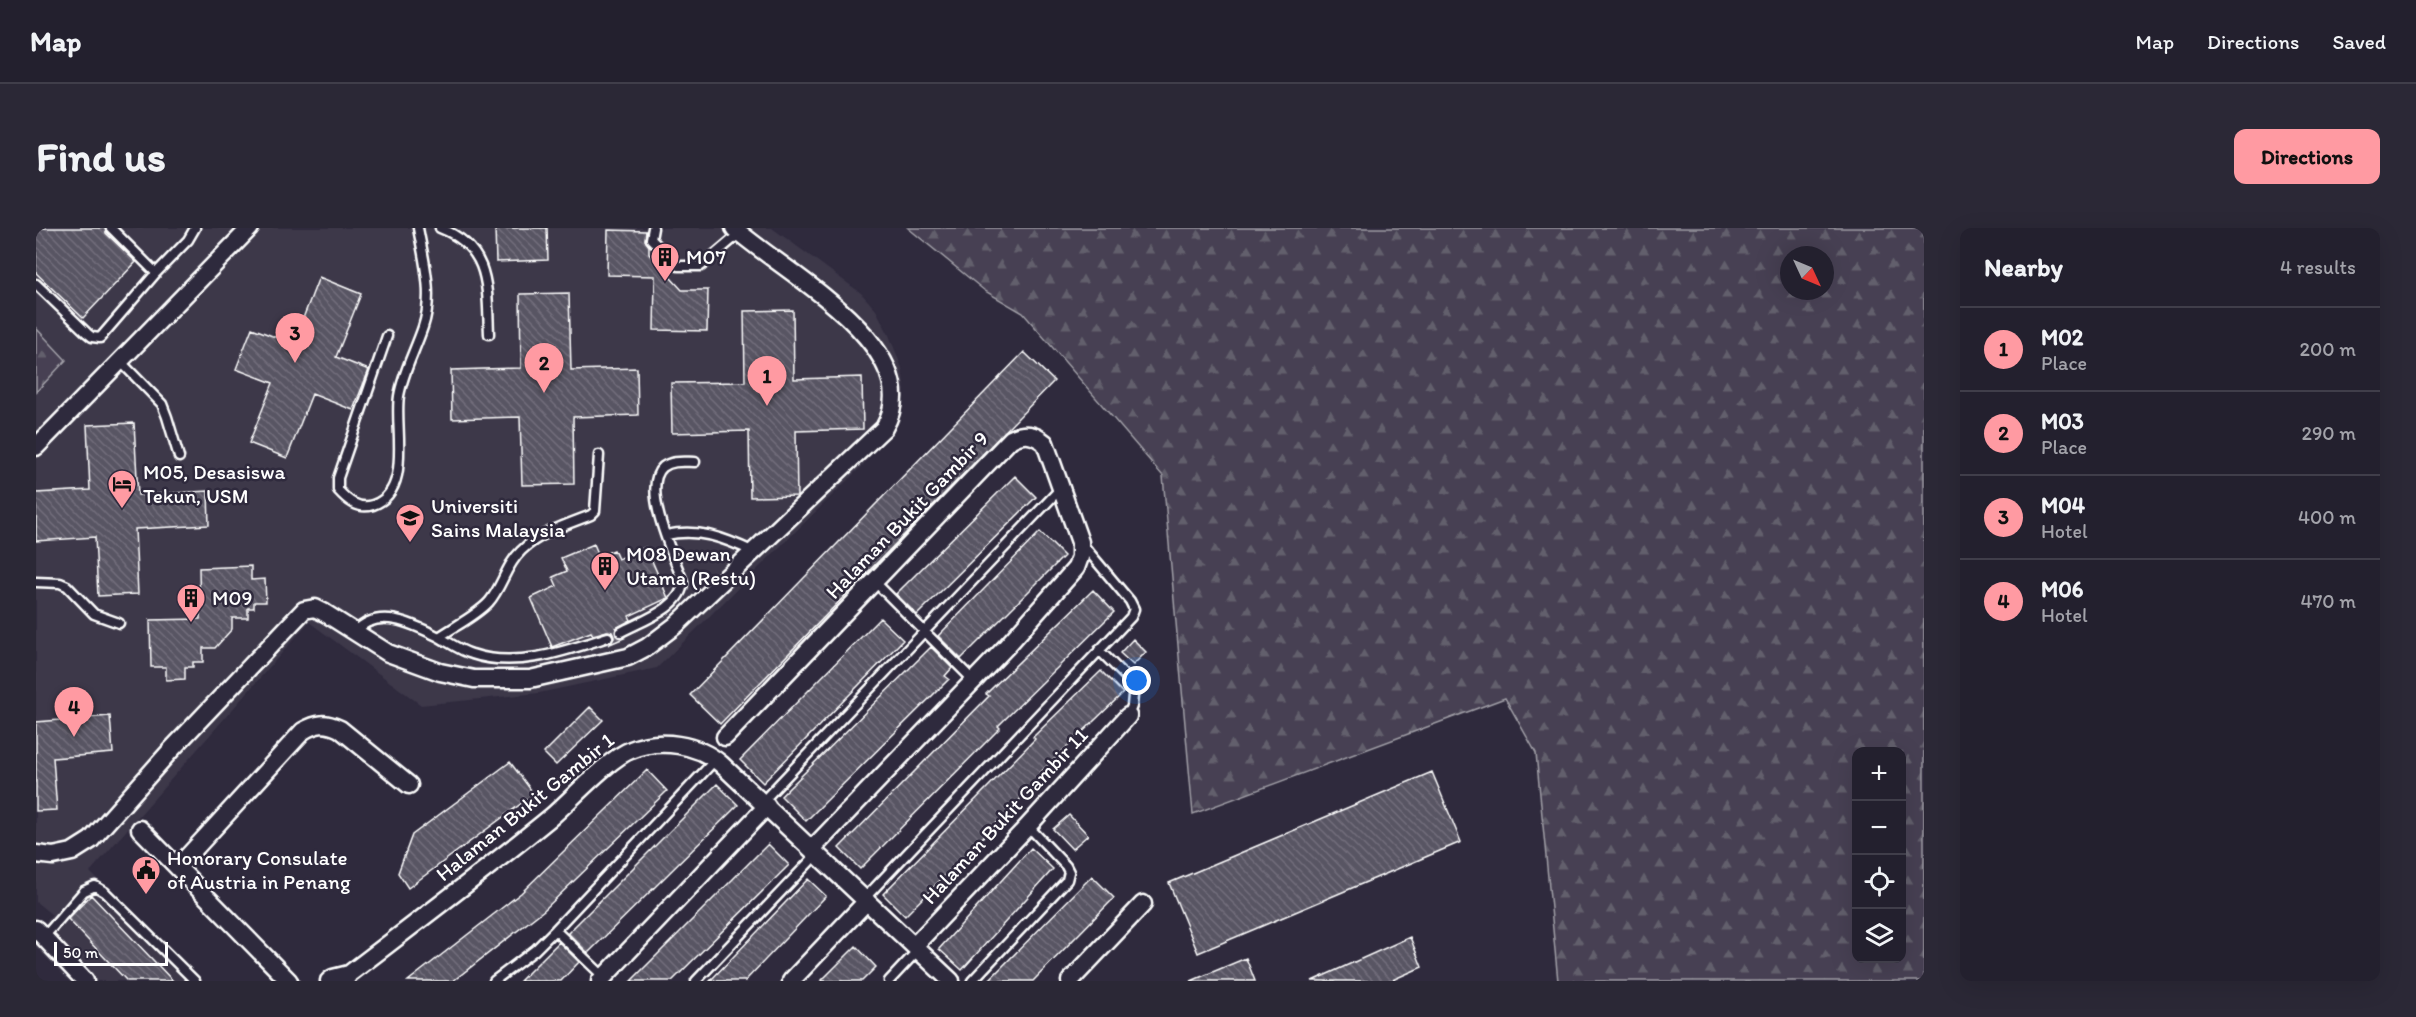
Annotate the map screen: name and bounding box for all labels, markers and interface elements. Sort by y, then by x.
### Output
text: Map [30,24,81,58]
text: Map [2136,29,2174,54]
text: Directions [2207,29,2299,54]
text: Saved [2332,29,2386,54]
button: Directions [2234,129,2380,184]
text: Find us [36,131,166,182]
building icon: M07 [649,241,681,283]
place label: M07 [686,244,726,269]
north arrow [1780,246,1834,300]
text: Nearby [1984,251,2063,283]
text: 4 results [2280,255,2356,279]
pin: 3 [276,314,314,363]
text: M02 [2041,324,2083,351]
text: 1 [1999,337,2008,361]
text: 200 m [2300,337,2356,361]
pin: 2 [524,344,564,393]
text: Place [2041,351,2087,375]
pin: 1 [748,356,786,406]
text: M03 [2041,408,2084,435]
text: 2 [1998,421,2009,445]
text: 290 m [2301,421,2356,445]
street label: Halaman Bukit Gambir 9 [820,426,993,604]
text: Place [2041,435,2087,459]
place label: M05, Desasiswa Tekun, USM [143,459,285,508]
hotel icon: M05, Desasiswa Tekun, USM [106,468,138,510]
text: M04 [2041,492,2085,519]
place label: Universiti Sains Malaysia [431,493,565,542]
school or university icon: Universiti Sains Malaysia [394,502,426,544]
text: 3 [1998,505,2009,529]
text: 400 m [2298,505,2356,529]
text: Hotel [2041,519,2088,543]
place label: M08 Dewan Utama (Restu) [626,541,756,590]
building icon: M08 Dewan Utama (Restu) [589,550,621,592]
text: M06 [2041,576,2083,603]
building icon: M09 [175,582,207,624]
place label: M09 [212,585,252,610]
text: 4 [1997,589,2010,613]
text: 470 m [2300,589,2356,613]
text: Hotel [2041,603,2088,627]
your location [1122,666,1151,695]
pin: 4 [54,688,93,737]
street label: Halaman Bukit Gambir 11 [916,722,1093,909]
street label: Halaman Bukit Gambir 1 [431,727,619,886]
map controls [1852,747,1906,963]
button: + [1852,747,1906,801]
button: − [1852,801,1906,855]
place label: Honorary Consulate of Austria in Penang [167,845,351,894]
public building icon: Honorary Consulate of Austria in Penang [130,854,162,896]
button: locate [1852,855,1906,909]
button: layers [1852,909,1906,963]
scale bar [54,939,168,966]
text: 50 m [63,943,98,962]

